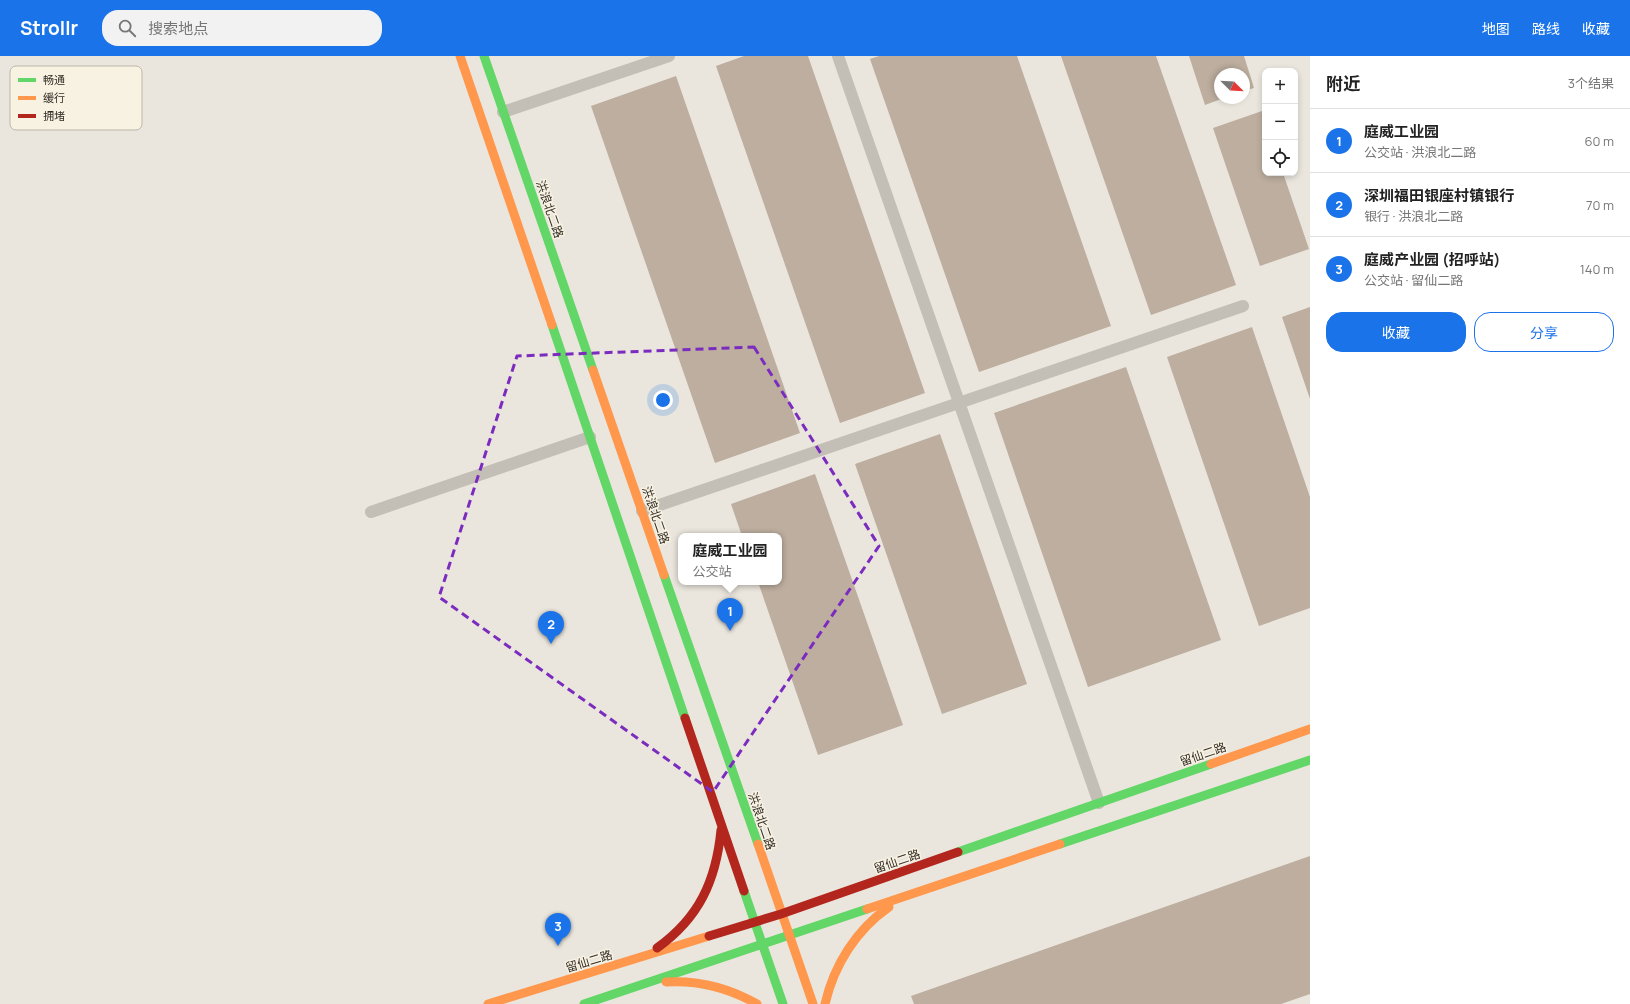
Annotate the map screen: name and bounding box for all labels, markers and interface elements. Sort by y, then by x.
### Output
search box [102,10,382,46]
text: Strollr [20,15,78,41]
icon: search [116,17,138,39]
text: 搜索地点 [148,18,208,39]
text: 地图 [1482,19,1510,38]
text: 路线 [1532,19,1560,38]
text: 收藏 [1582,19,1610,38]
legend [10,66,142,130]
north arrow [1214,68,1250,104]
map controls [1262,68,1298,176]
button: + [1262,68,1298,104]
text: 畅通 [43,72,65,87]
text: 附近 [1326,72,1360,95]
text: 3个结果 [1568,74,1614,92]
text: 缓行 [43,90,65,105]
button: − [1262,104,1298,140]
text: 拥堵 [43,108,65,123]
text: 庭威工业园 [1364,121,1439,142]
text: 1 [1336,132,1342,150]
text: 60 m [1584,132,1614,150]
button: locate [1262,140,1298,176]
text: 公交站 · 洪浪北二路 [1364,143,1476,161]
street label: 洪浪北二路 [532,178,568,240]
text: 深圳福田银座村镇银行 [1364,185,1514,206]
text: 2 [1335,196,1343,214]
text: 70 m [1586,196,1614,214]
text: 银行 · 洪浪北二路 [1364,207,1463,225]
text: 庭威产业园 (招呼站) [1364,249,1501,270]
text: 3 [1335,260,1343,278]
text: 140 m [1580,260,1614,278]
text: 公交站 · 留仙二路 [1364,271,1463,289]
button: 收藏 [1326,312,1466,352]
button: 分享 [1474,312,1614,352]
your location [653,390,673,410]
street label: 洪浪北二路 [638,484,674,546]
popup [678,533,782,585]
text: 庭威工业园 [692,540,768,561]
text: 公交站 [692,562,732,580]
pin: 1 [717,598,743,631]
pin: 2 [538,611,564,644]
street label: 留仙二路 [1178,738,1228,770]
street label: 洪浪北二路 [744,790,780,852]
street label: 留仙二路 [872,845,922,877]
pin: 3 [545,913,571,946]
street label: 留仙二路 [564,946,614,976]

